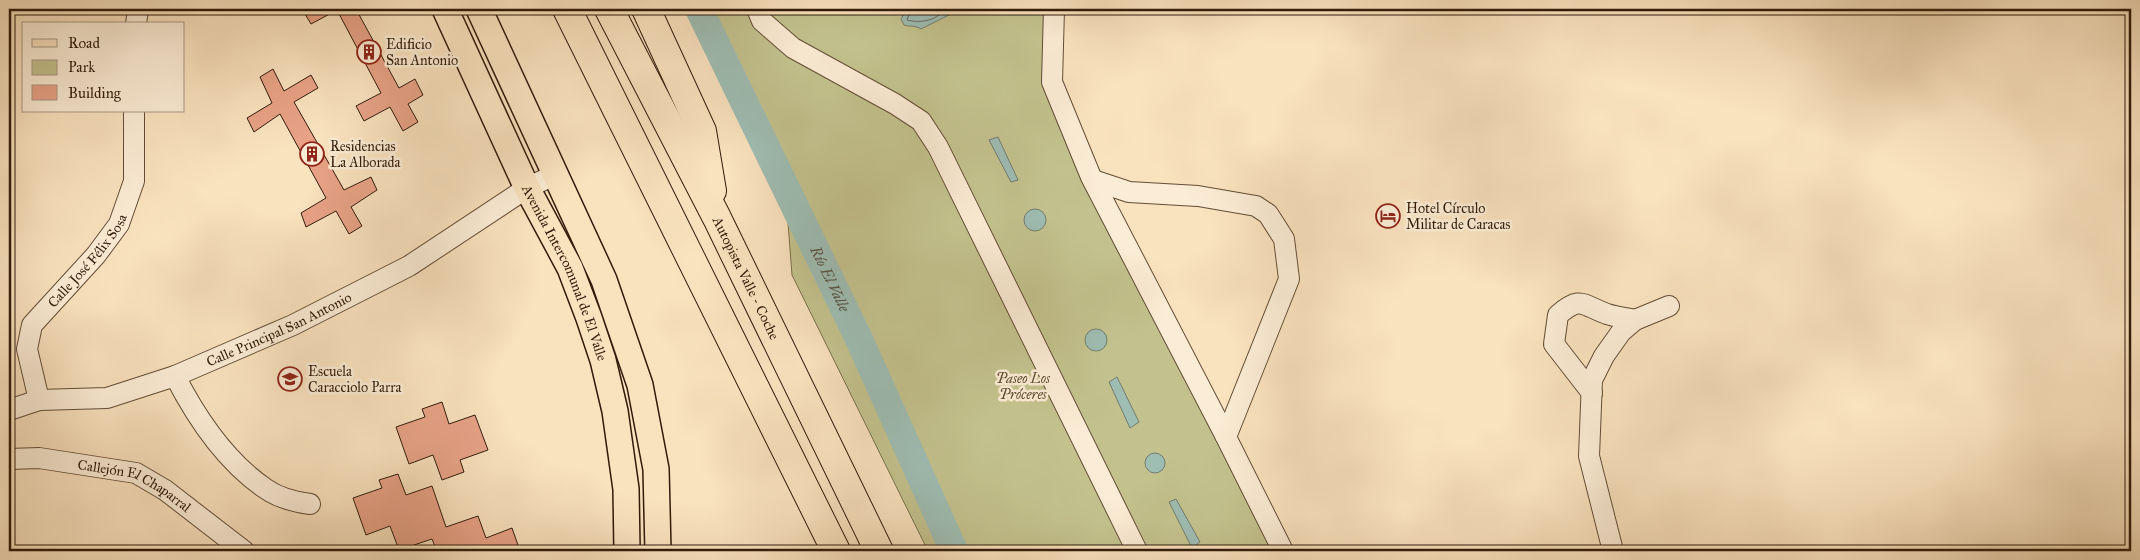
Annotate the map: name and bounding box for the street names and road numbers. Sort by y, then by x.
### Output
street label: Avenida Intercomunal de El Valle [518,181,611,363]
street label: Calle José Félix Sosa [44,212,130,311]
street label: Autopista Valle - Coche [709,213,783,342]
street label: Calle Principal San Antonio [204,288,354,370]
street label: Callejón El Chaparral [77,456,195,516]

